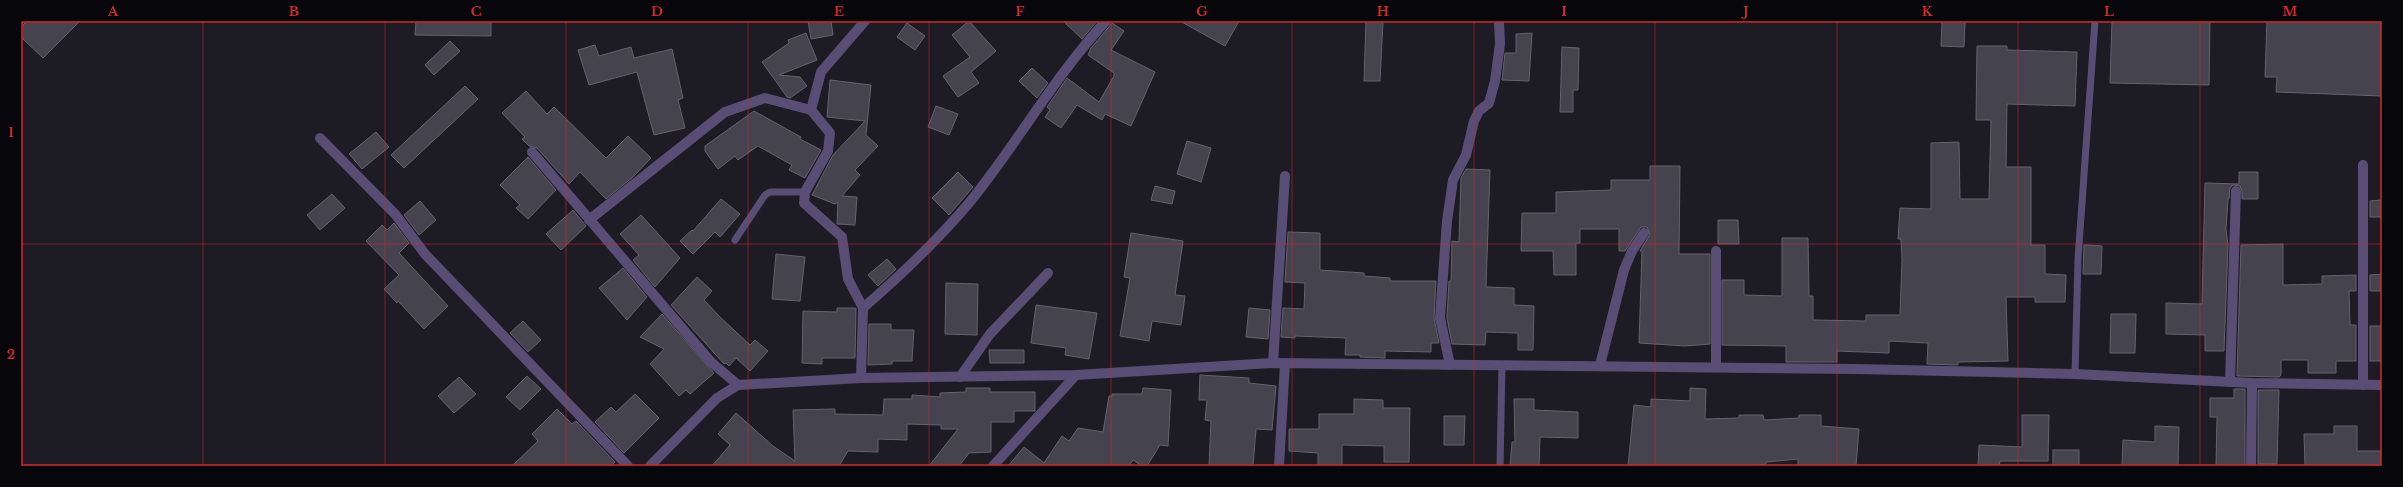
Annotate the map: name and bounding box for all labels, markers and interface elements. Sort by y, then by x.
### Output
text: A [107,3,119,20]
text: B [289,3,299,20]
text: C [471,3,482,20]
text: D [651,3,663,20]
text: E [834,3,844,20]
text: F [1016,3,1025,20]
text: G [1196,3,1208,20]
text: H [1377,3,1389,20]
text: I [1561,3,1567,20]
text: J [1740,3,1749,20]
text: K [1922,3,1933,20]
text: L [2104,3,2114,20]
text: M [2283,3,2298,20]
text: 1 [8,124,14,141]
text: 2 [7,346,15,363]

